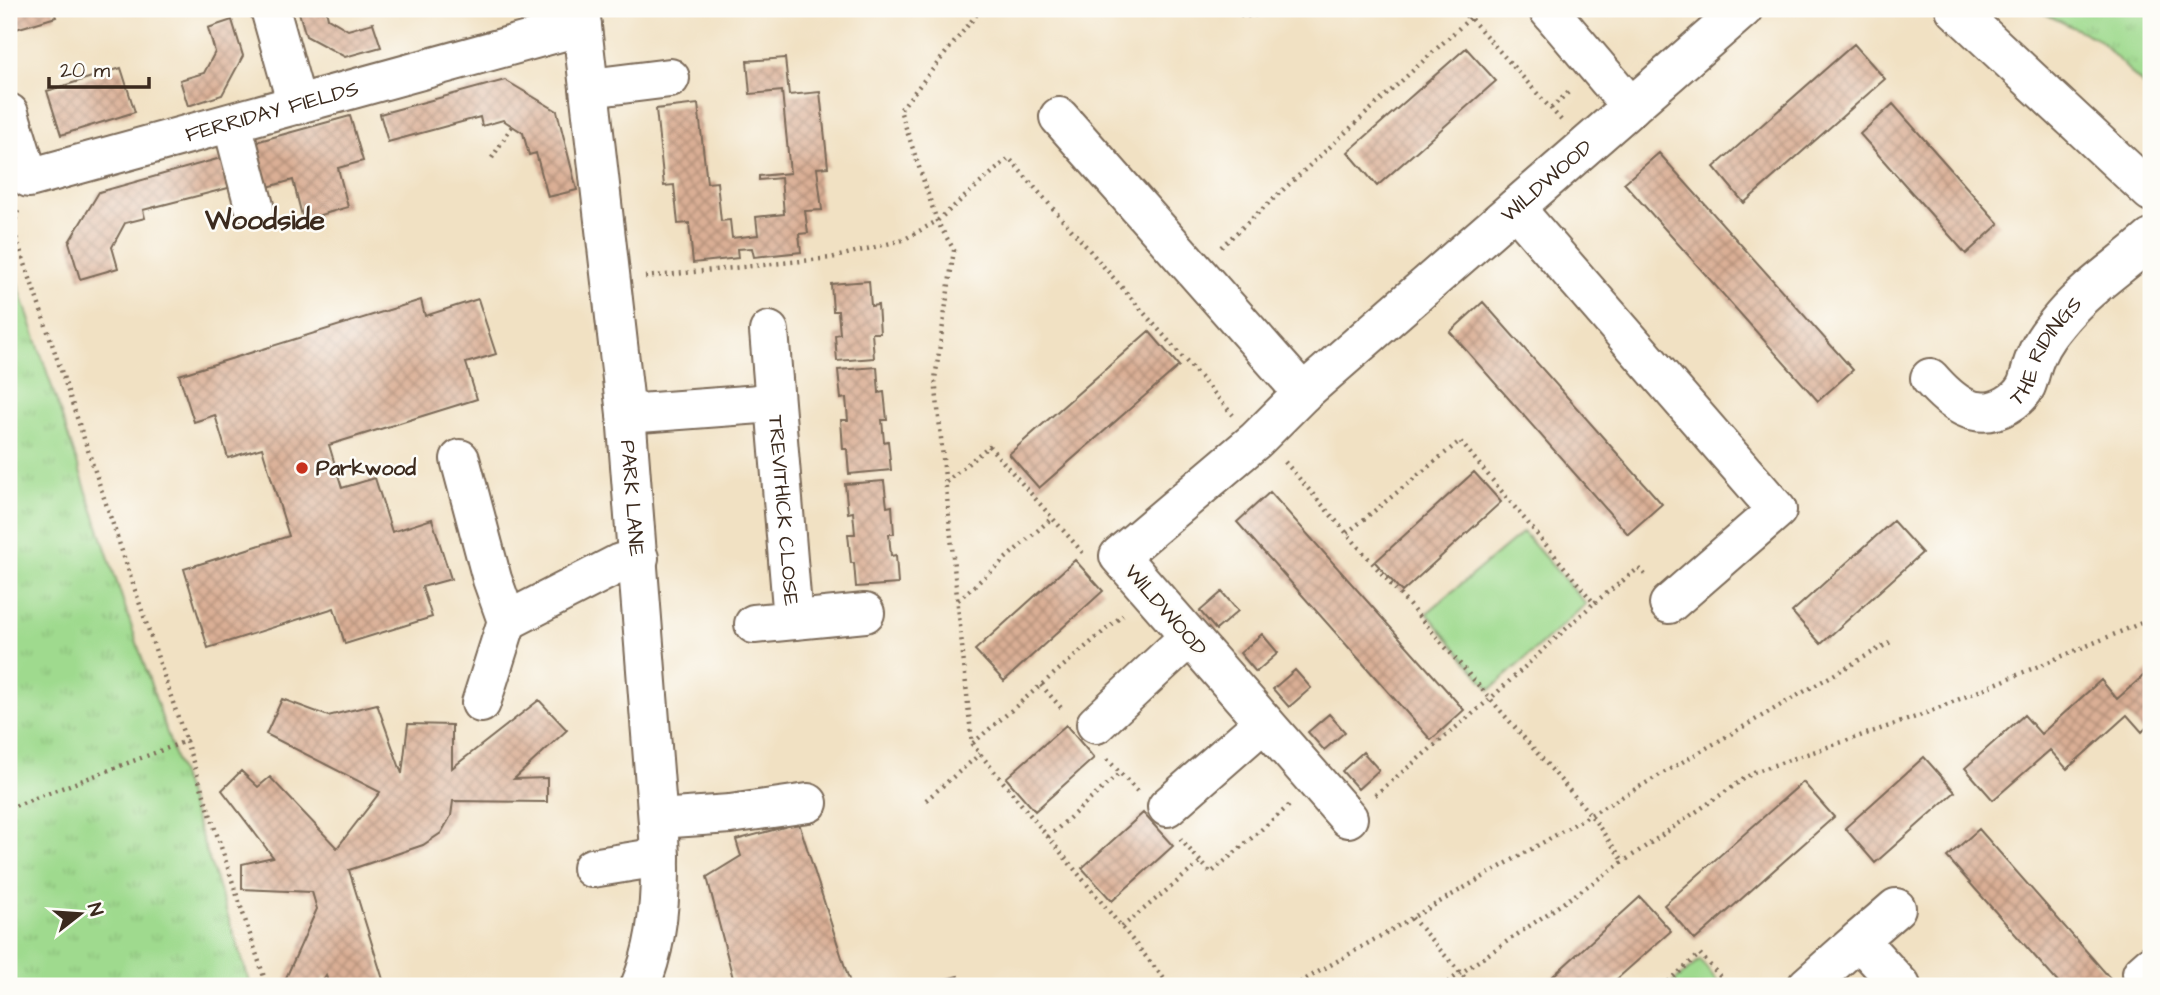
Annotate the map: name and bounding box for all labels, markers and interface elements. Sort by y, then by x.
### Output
scale bar [49,46,149,90]
text: 20 m [60,56,111,85]
street label: FERRIDAY FIELDS [182,74,362,149]
street label: WILDWOOD [1495,133,1599,229]
district label: Woodside [204,201,325,240]
street label: THE RIDINGS [2003,290,2089,412]
street label: TREVITHICK CLOSE [761,414,806,608]
street label: PARK LANE [613,439,651,558]
place label: Parkwood [316,454,416,483]
marker: Parkwood [294,460,310,476]
street label: WILDWOOD [1118,558,1214,663]
north arrow [46,880,116,950]
text: N [80,900,109,919]

